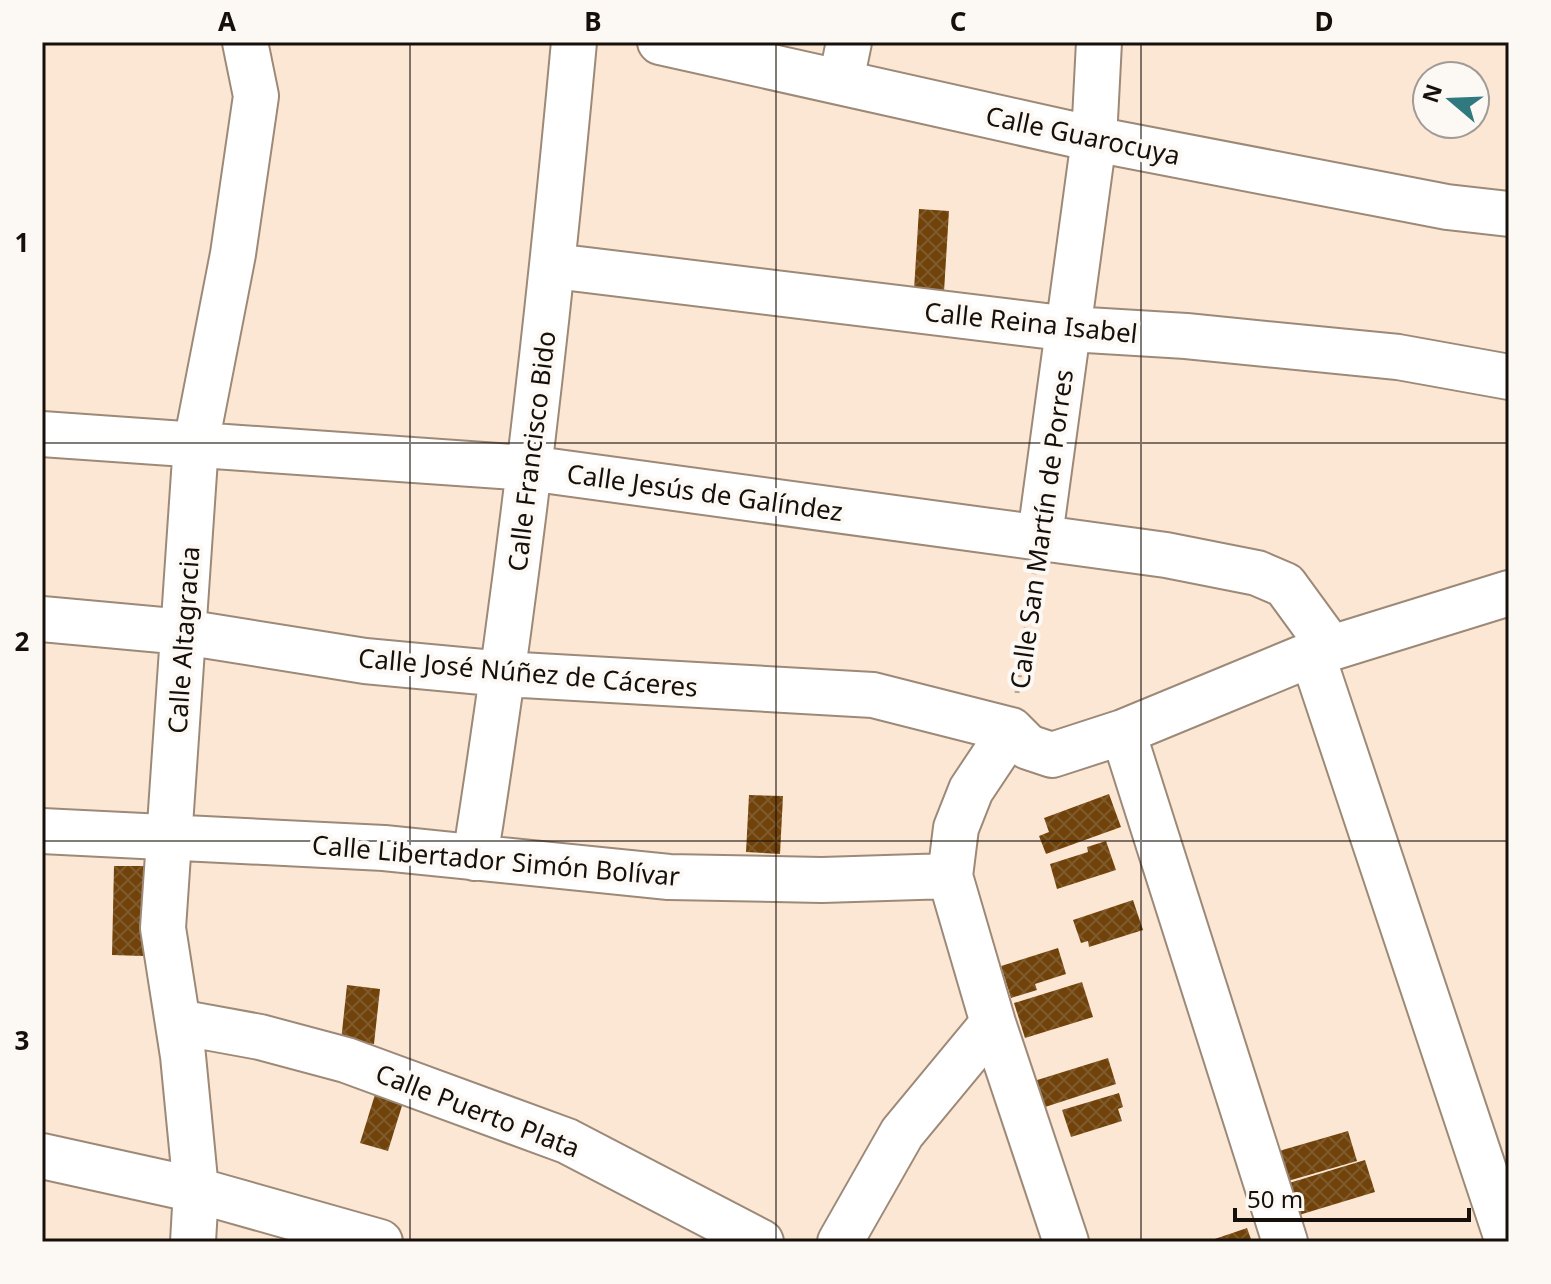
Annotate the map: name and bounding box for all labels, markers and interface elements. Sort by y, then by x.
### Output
text: A [218,3,236,39]
text: B [584,3,602,39]
text: C [950,3,966,39]
text: D [1314,3,1334,39]
north arrow [1411,60,1491,140]
text: N [1414,80,1448,107]
street label: Calle Guarocuya [983,97,1183,173]
text: 1 [15,224,29,260]
street label: Calle Reina Isabel [923,293,1139,351]
street label: Calle Francisco Bido [498,329,564,573]
street label: Calle San Martín de Porres [1001,367,1081,691]
street label: Calle Jesús de Galíndez [565,455,845,529]
street label: Calle Altagracia [158,545,208,735]
text: 2 [15,623,30,659]
street label: Calle José Núñez de Cáceres [357,639,699,705]
street label: Calle Libertador Simón Bolívar [311,826,682,894]
text: 3 [15,1022,29,1058]
street label: Calle Puerto Plata [371,1055,585,1165]
scale bar [1235,1172,1469,1222]
text: 50 m [1247,1182,1303,1215]

